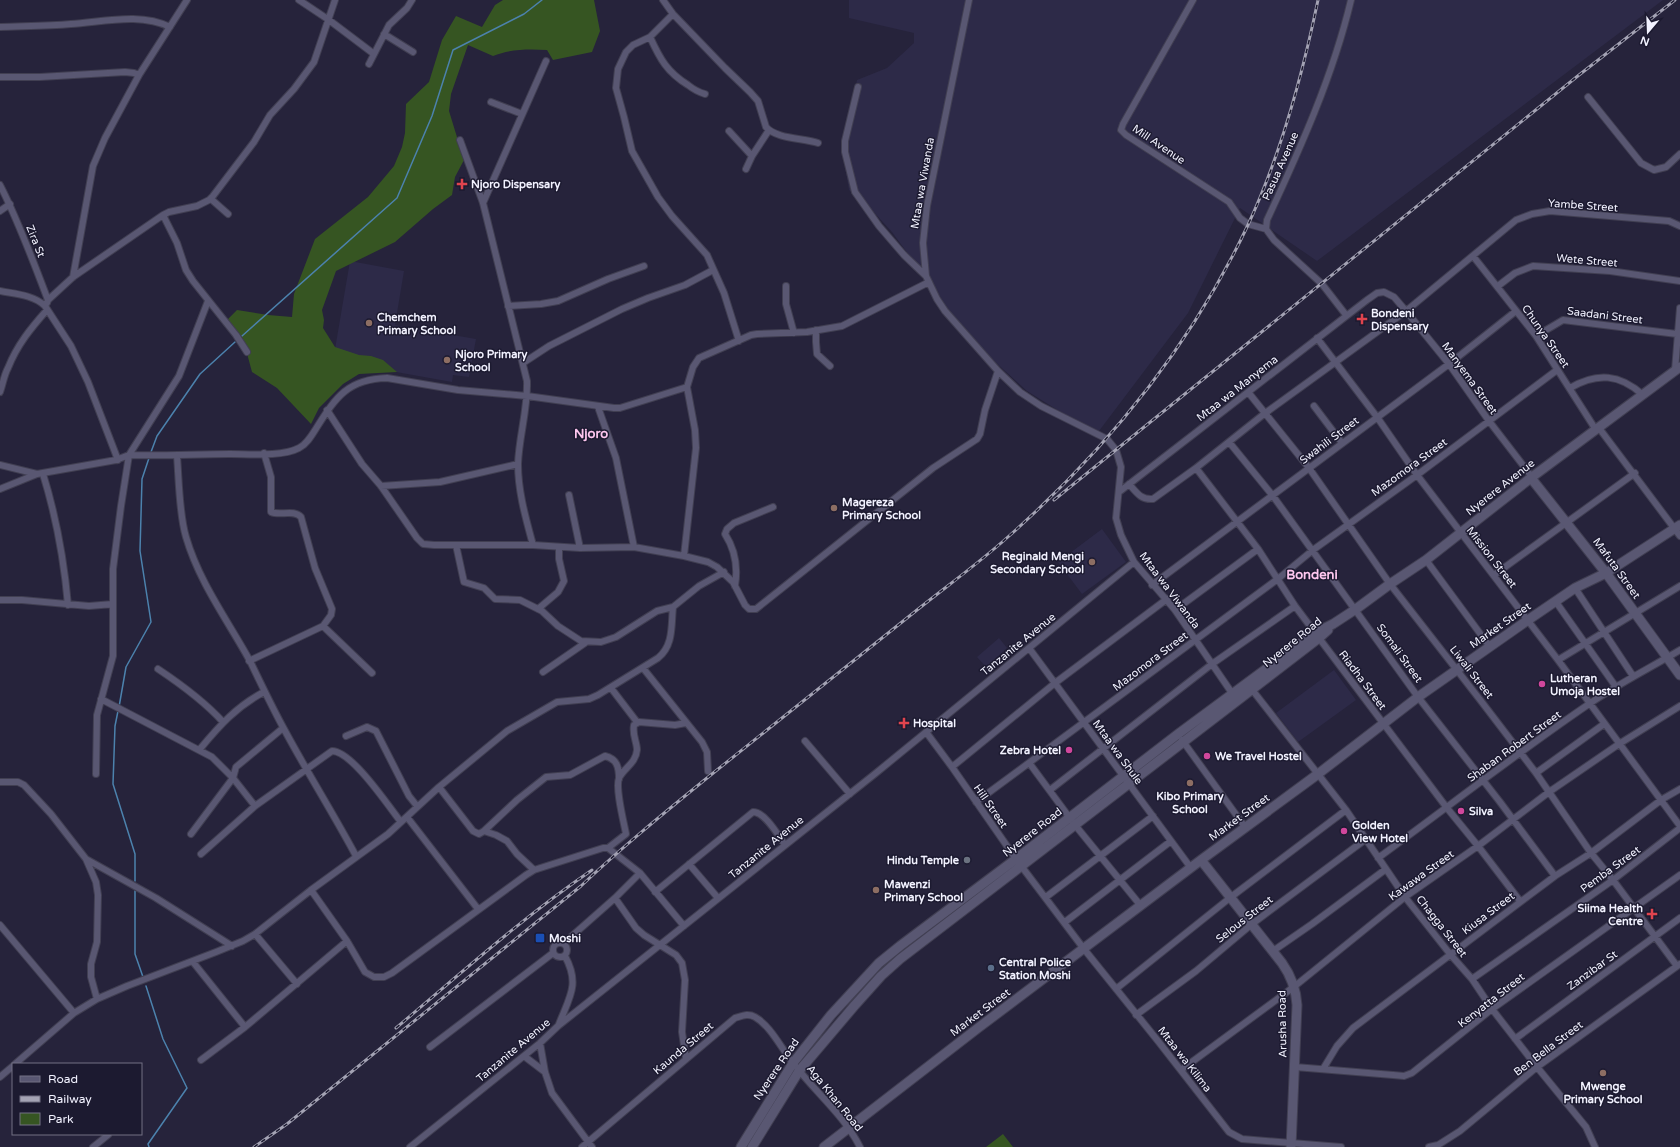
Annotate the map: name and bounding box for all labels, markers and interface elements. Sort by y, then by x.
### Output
north arrow [1628,12,1668,52]
text: N [1639,33,1651,49]
street label: Mill Avenue [1130,122,1188,167]
street label: Pasua Avenue [1260,130,1301,203]
street label: Mtaa wa Viwanda [908,136,937,230]
marker: Njoro Dispensary [456,178,468,190]
place label: Njoro Dispensary [471,178,561,192]
street label: Yambe Street [1548,197,1618,214]
street label: Zira St [23,223,48,259]
street label: Wete Street [1556,251,1618,270]
street label: Chunya Street [1519,302,1572,370]
street label: Saadani Street [1566,304,1643,327]
place label: Bondeni Dispensary [1371,307,1429,334]
place label: Chemchem Primary School [377,311,456,338]
marker: Bondeni Dispensary [1356,313,1368,325]
marker: Chemchem Primary School [364,318,374,328]
street label: Manyema Street [1439,340,1500,417]
place label: Njoro Primary School [455,348,528,374]
street label: Mtaa wa Manyema [1194,353,1280,424]
marker: Njoro Primary School [442,355,452,365]
street label: Swahili Street [1297,414,1361,467]
district label: Njoro [574,426,608,442]
street label: Mazomora Street [1369,436,1450,499]
street label: Nyerere Avenue [1463,457,1537,518]
place label: Magereza Primary School [842,496,921,523]
marker: Magereza Primary School [829,503,839,513]
street label: Mission Street [1464,524,1520,591]
street label: Mafuta Street [1590,535,1643,601]
street label: Mtaa wa Viwanda [1137,549,1203,631]
place label: Reginald Mengi Secondary School [990,550,1084,577]
marker: Reginald Mengi Secondary School [1087,557,1097,567]
district label: Bondeni [1286,567,1338,583]
street label: Market Street [1467,600,1533,651]
street label: Tanzanite Avenue [978,610,1058,679]
street label: Nyerere Road [1260,615,1324,670]
street label: Somali Street [1374,621,1425,685]
street label: Mazomora Street [1110,629,1190,694]
street label: Liwali Street [1447,643,1496,701]
street label: Riadha Street [1336,648,1389,713]
place label: Lutheran Umoja Hostel [1550,672,1620,699]
marker: Lutheran Umoja Hostel [1537,679,1547,689]
street label: Shaban Robert Street [1465,708,1564,785]
marker: Hospital [898,717,910,729]
place label: Hospital [913,717,956,731]
street label: Mtaa wa Shule [1090,717,1145,787]
place label: Zebra Hotel [1000,744,1061,757]
marker: Zebra Hotel [1064,745,1074,755]
place label: We Travel Hostel [1215,750,1302,763]
marker: We Travel Hostel [1202,751,1212,761]
marker: Kibo Primary School [1185,778,1195,788]
street label: Hill Street [971,782,1010,831]
place label: Kibo Primary School [1156,790,1224,816]
street label: Market Street [1206,791,1272,844]
street label: Nyerere Road [1000,805,1065,860]
place label: Silva [1469,805,1493,818]
marker: Silva [1456,806,1466,816]
street label: Tanzanite Avenue [726,813,806,882]
place label: Golden View Hotel [1352,819,1408,845]
marker: Golden View Hotel [1339,826,1349,836]
street label: Pemba Street [1578,843,1643,896]
street label: Kawawa Street [1386,847,1456,903]
place label: Hindu Temple [887,854,960,868]
marker: Hindu Temple [962,855,972,865]
place label: Mawenzi Primary School [884,878,963,905]
marker: Mawenzi Primary School [871,885,881,895]
street label: Kiusa Street [1459,889,1517,937]
street label: Selous Street [1213,893,1275,946]
street label: Chagga Street [1413,893,1470,960]
place label: Siima Health Centre [1578,902,1644,928]
marker: Siima Health Centre [1646,908,1658,920]
marker: Moshi [534,932,546,944]
place label: Moshi [549,932,581,945]
street label: Zanzibar St [1565,948,1620,993]
place label: Central Police Station Moshi [999,956,1072,982]
marker: Central Police Station Moshi [986,963,996,973]
street label: Kenyatta Street [1455,970,1527,1030]
street label: Market Street [948,986,1013,1039]
street label: Arusha Road [1275,990,1290,1058]
street label: Tanzanite Avenue [474,1016,553,1085]
street label: Ben Bella Street [1511,1018,1585,1079]
street label: Kaunda Street [651,1020,716,1077]
street label: Mtaa wa Kilima [1155,1024,1214,1095]
street label: Nyerere Road [751,1036,802,1103]
legend [12,1063,142,1135]
street label: Aga Khan Road [804,1063,865,1134]
marker: Mwenge Primary School [1598,1068,1608,1078]
text: Road [48,1072,78,1086]
place label: Mwenge Primary School [1564,1080,1643,1107]
text: Railway [48,1092,92,1106]
text: Park [48,1112,74,1126]

